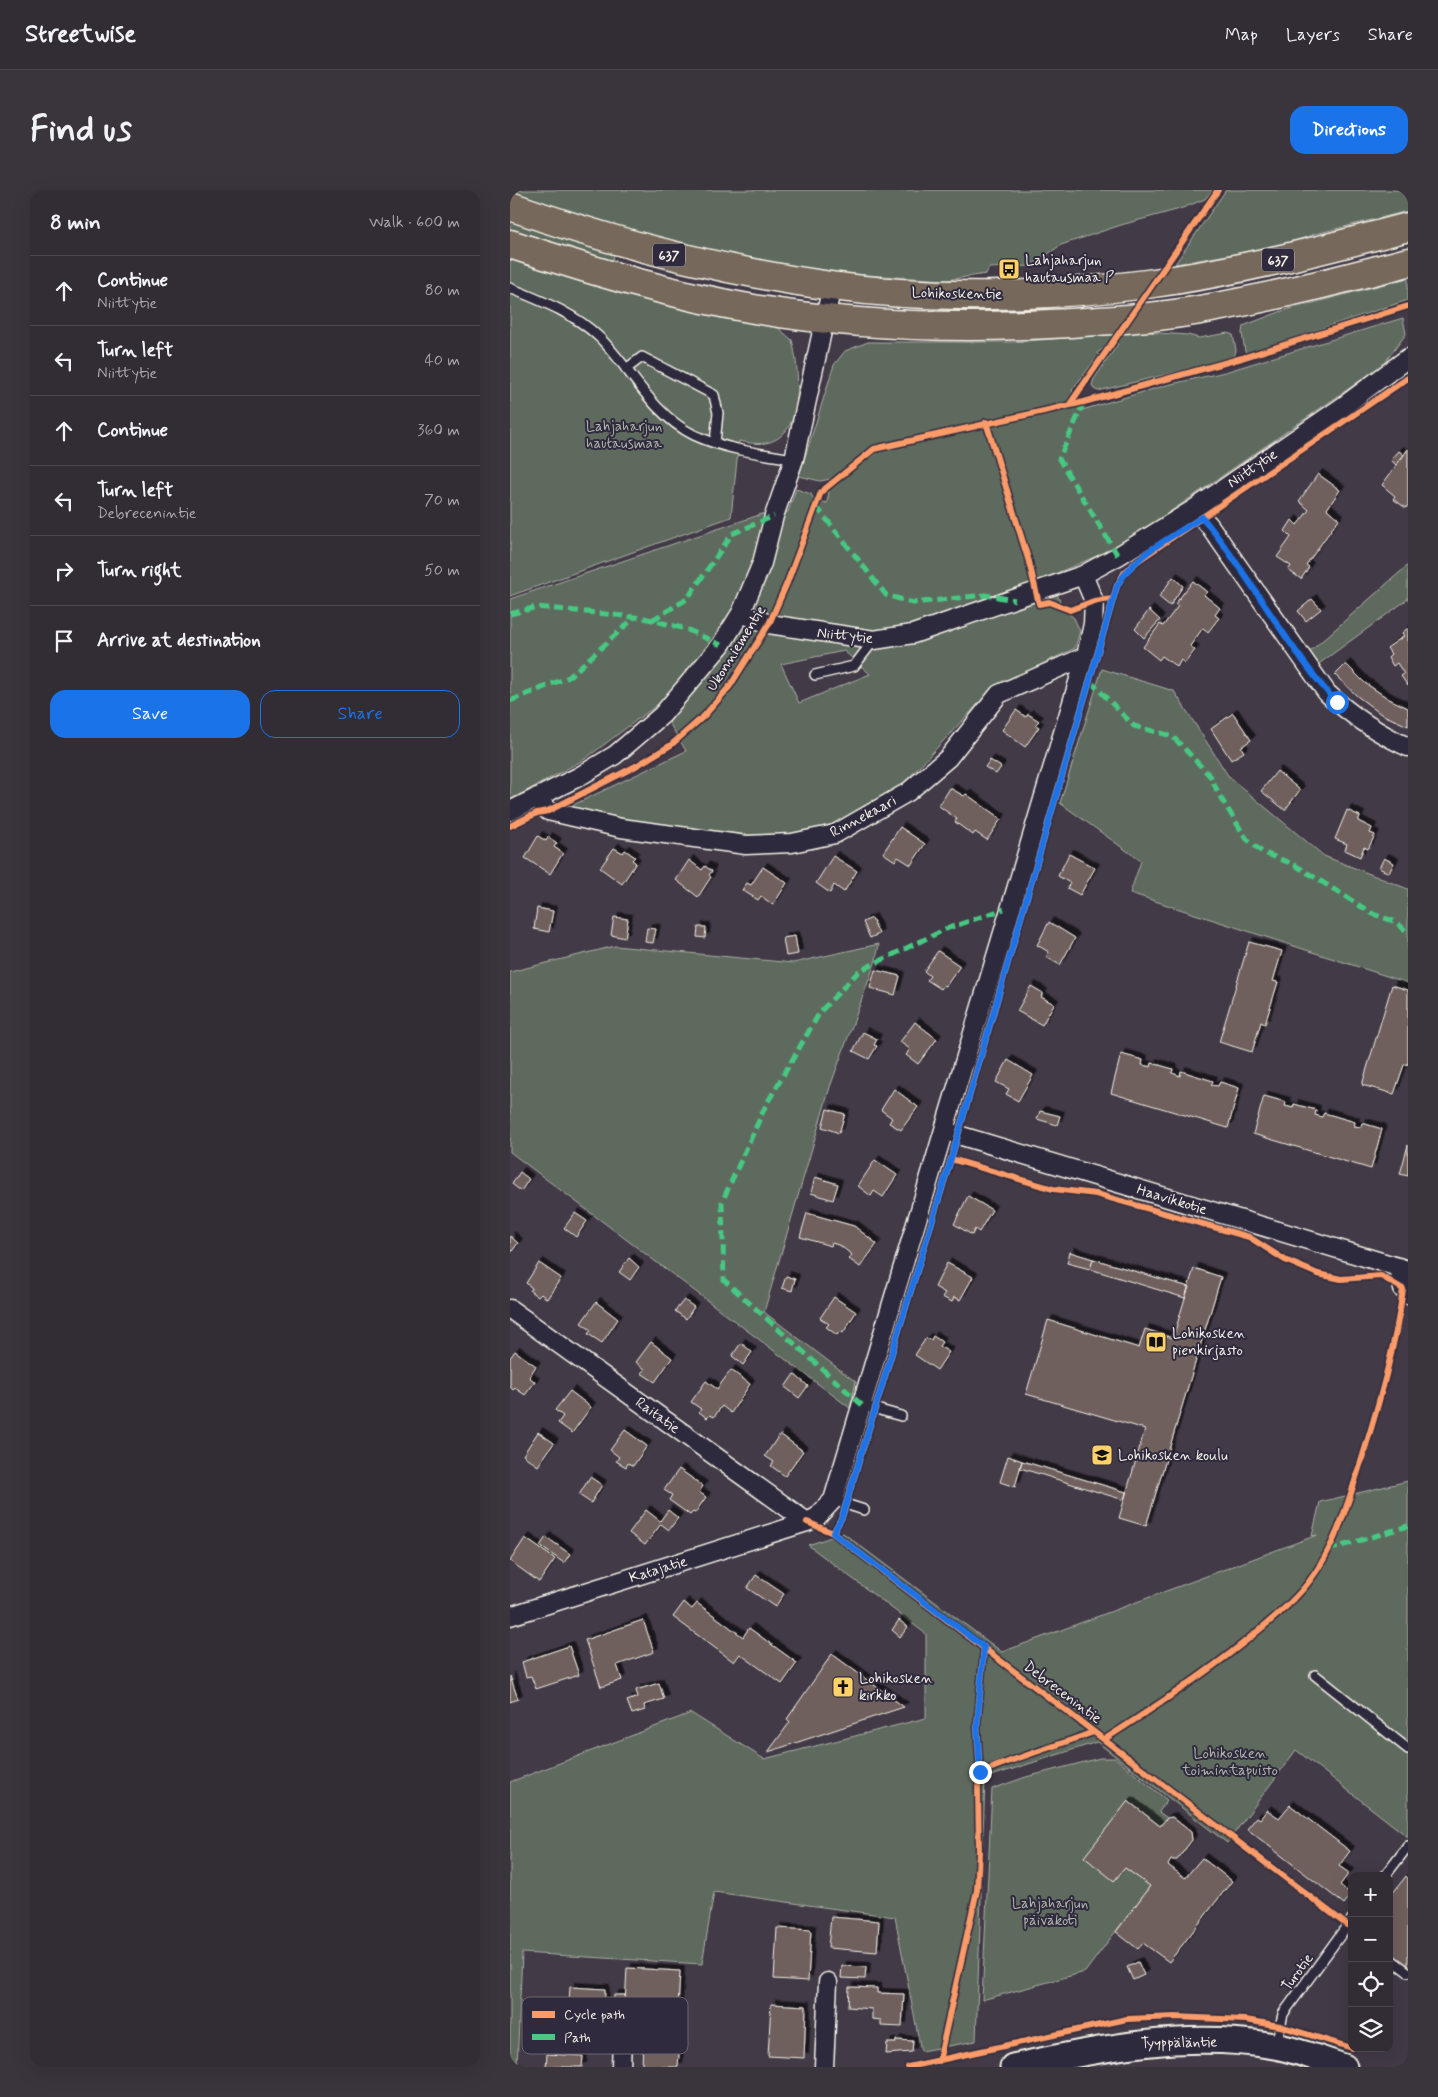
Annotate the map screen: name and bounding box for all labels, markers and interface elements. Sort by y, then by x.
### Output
text: Streetwise [25,19,136,50]
text: Map [1225,23,1258,47]
text: Layers [1286,23,1340,47]
text: Share [1368,23,1413,47]
button: Directions [1290,106,1408,154]
text: Find us [30,107,132,153]
text: 8 min [50,209,101,237]
text: Walk · 600 m [369,212,460,233]
road number: 637 [653,244,685,266]
road number: 637 [1262,248,1294,272]
place label: Lahjaharjun hautausmaa P [1025,251,1114,288]
bus stop icon: Lahjaharjun hautausmaa P [997,257,1021,281]
text: Continue [97,268,168,293]
icon: ahead [50,277,78,305]
text: 80 m [425,280,460,301]
street label: Lohikoskentie [912,283,1002,305]
text: Niittytie [97,293,157,314]
text: Turn left [97,338,173,363]
icon: left [50,347,78,375]
text: 40 m [424,350,460,371]
text: Niittytie [97,363,157,384]
icon: ahead [50,417,78,445]
park label: Lahjaharjun hautausmaa [586,417,663,454]
text: Continue [97,418,168,443]
text: 360 m [417,420,460,441]
street label: Niittytie [1224,445,1282,493]
text: Turn left [97,478,173,503]
icon: left [50,487,78,515]
text: 70 m [424,490,460,511]
text: Debrecenintie [97,503,197,524]
icon: right [50,557,78,585]
text: Turn right [97,558,181,583]
text: 50 m [424,560,460,581]
street label: Ukonniementie [702,602,771,695]
street label: Niittytie [816,623,874,649]
icon: arrive [50,627,78,655]
text: Arrive at destination [97,628,261,653]
button: Save [50,690,250,738]
button: Share [260,690,460,738]
route start [1326,691,1349,714]
street label: Rinnekaari [827,791,900,843]
street label: Haavikkotie [1134,1180,1209,1220]
place label: Lohikosken pienkirjasto [1172,1324,1246,1361]
library icon: Lohikosken pienkirjasto [1144,1330,1168,1354]
street label: Raitatie [631,1393,684,1439]
school or university icon: Lohikosken koulu [1090,1443,1114,1467]
place label: Lohikosken koulu [1118,1446,1228,1466]
street label: Katajatie [627,1552,690,1588]
street label: Debrecenintie [1019,1657,1106,1729]
place label: Lohikosken kirkko [859,1669,933,1706]
church icon: Lohikosken kirkko [831,1675,855,1699]
park label: Lohikosken toimintapuisto [1181,1744,1278,1781]
route end [969,1761,992,1784]
map controls [1348,1872,1393,2052]
button: + [1348,1872,1393,1917]
park label: Lahjaharjun päiväkoti [1012,1894,1088,1931]
button: − [1348,1917,1393,1962]
street label: Turotie [1277,1950,1318,1996]
button: locate [1348,1962,1393,2007]
legend [522,1997,688,2054]
text: Cycle path [564,2006,625,2024]
button: layers [1348,2007,1393,2052]
text: Path [564,2029,591,2047]
street label: Tyyppäläntie [1140,2032,1218,2054]

